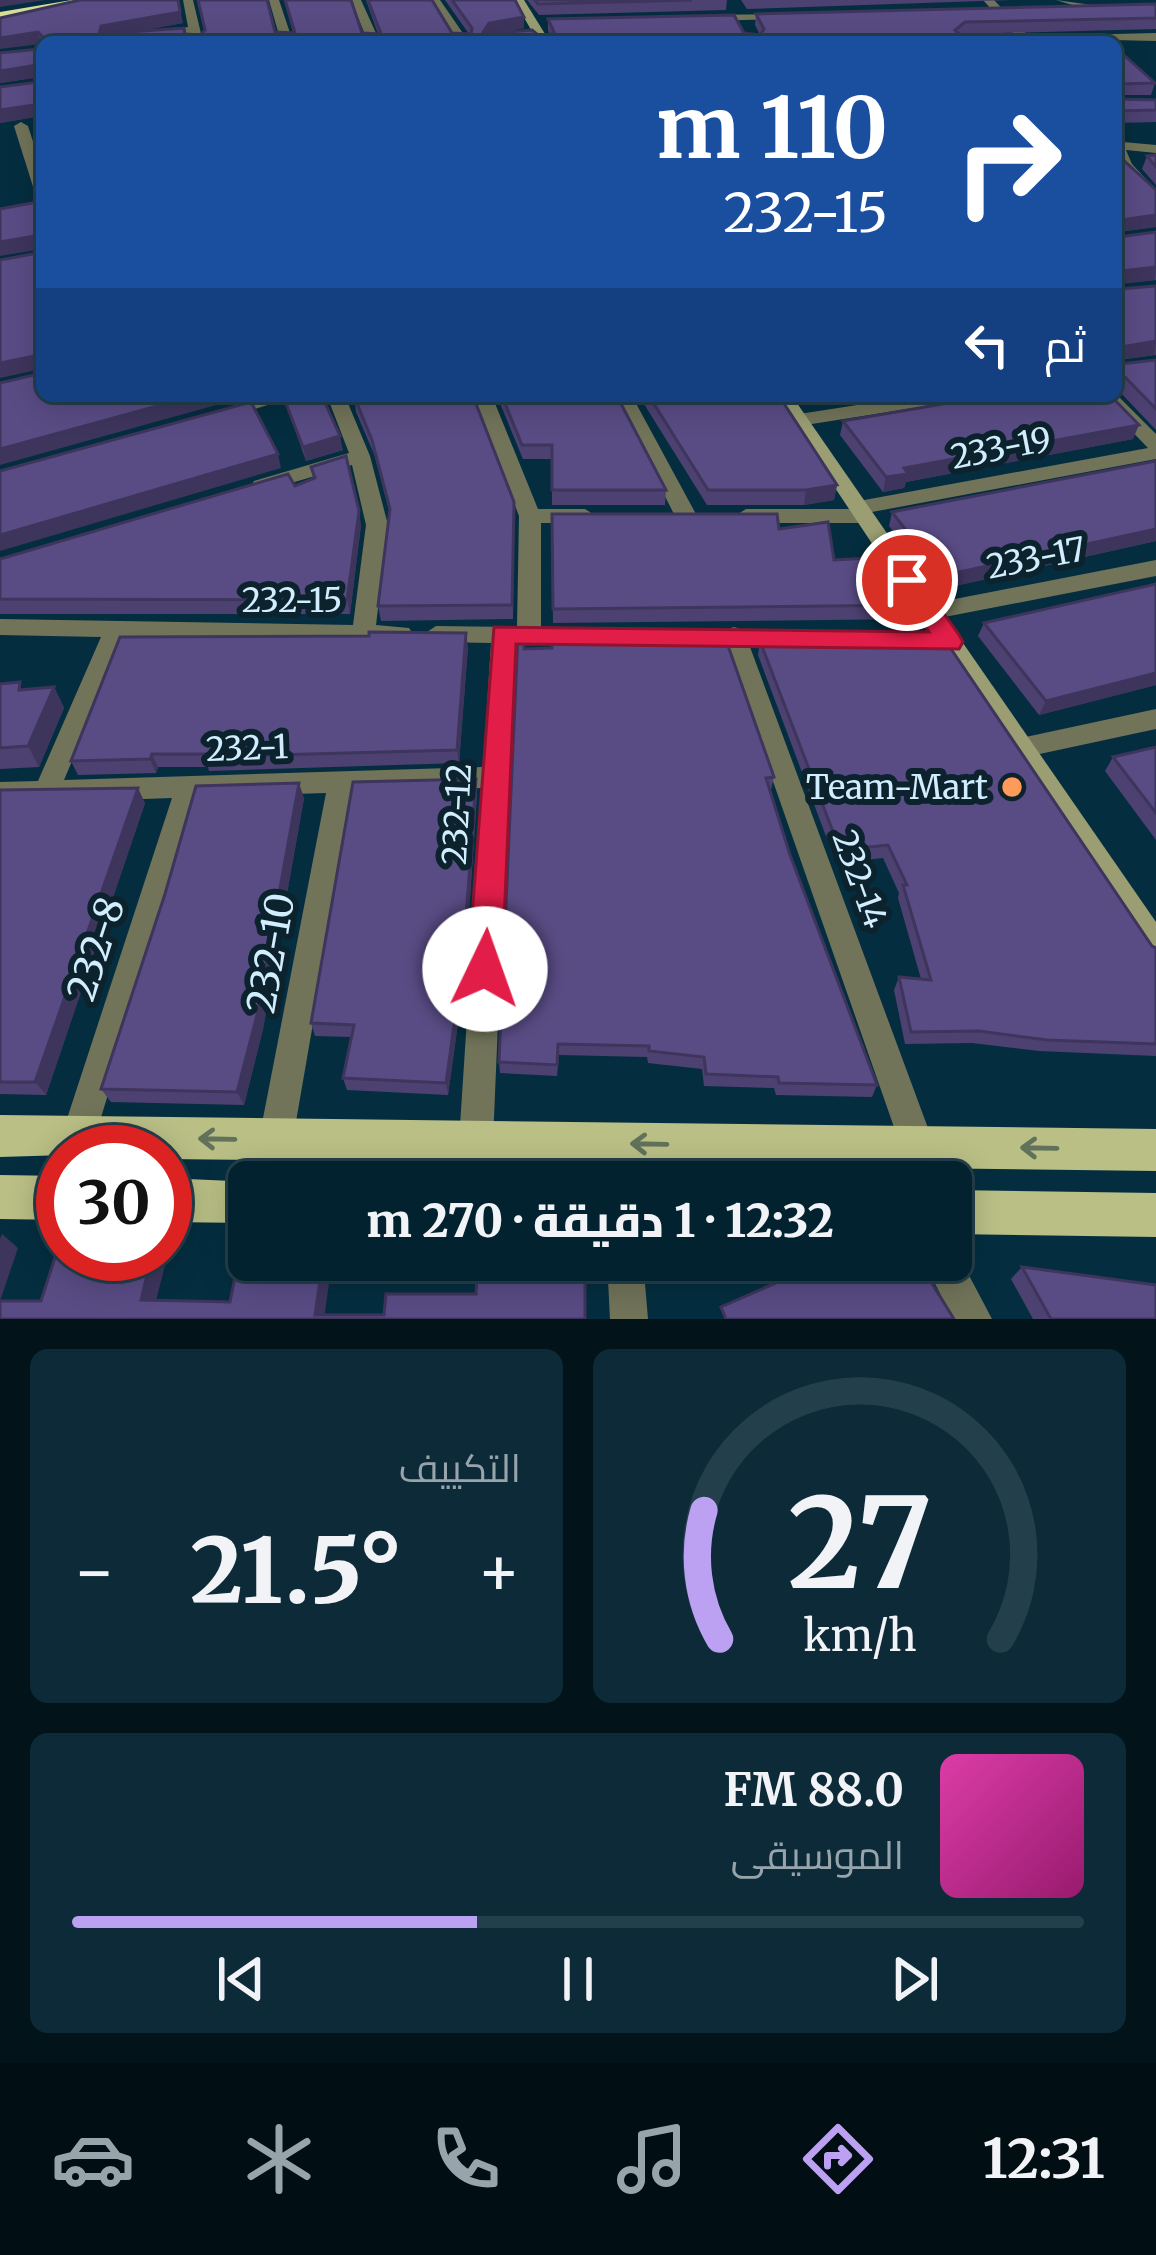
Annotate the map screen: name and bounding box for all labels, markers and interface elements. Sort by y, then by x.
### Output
text: 110 m [656,75,888,181]
icon: right [930,84,1086,240]
text: 232-15 [723,179,888,247]
icon: left [954,312,1020,378]
text: ثم [1044,318,1086,374]
street label: 233-19 [947,418,1055,478]
street label: 233-17 [983,528,1089,588]
pin [856,529,958,631]
icon: arrive [874,547,940,613]
street label: 232-15 [242,580,342,621]
street label: 232-1 [205,726,289,770]
street label: 232-12 [434,762,480,866]
place label: Team-Mart [806,767,988,808]
marker: Team-Mart [999,774,1025,800]
street label: 232-14 [823,825,897,933]
street label: 232-10 [236,889,306,1017]
street label: 232-8 [56,891,136,1007]
position arrow [422,906,548,1032]
speed limit sign: 30 [36,1125,192,1281]
one-way arrow [198,1127,237,1150]
one-way arrow [630,1132,669,1155]
one-way arrow [1020,1137,1059,1160]
text: 12:32 · 1 دقيقة · 270 m [366,1193,834,1249]
text: التكييف [399,1444,521,1493]
text: 27 [787,1465,932,1622]
text: 21.5° [190,1514,403,1628]
text: − [72,1530,116,1613]
text: + [477,1530,521,1613]
text: km/h [803,1609,916,1663]
text: 88.0 FM [724,1762,904,1818]
text: الموسيقى [731,1831,904,1880]
icon: previous [208,1946,274,2012]
icon: pause [545,1946,611,2012]
icon: next [882,1946,948,2012]
icon: car [51,2117,135,2201]
icon: climate [237,2117,321,2201]
icon: phone [424,2117,508,2201]
icon: music [610,2117,694,2201]
icon: directions [796,2117,880,2201]
text: 12:31 [982,2125,1105,2193]

